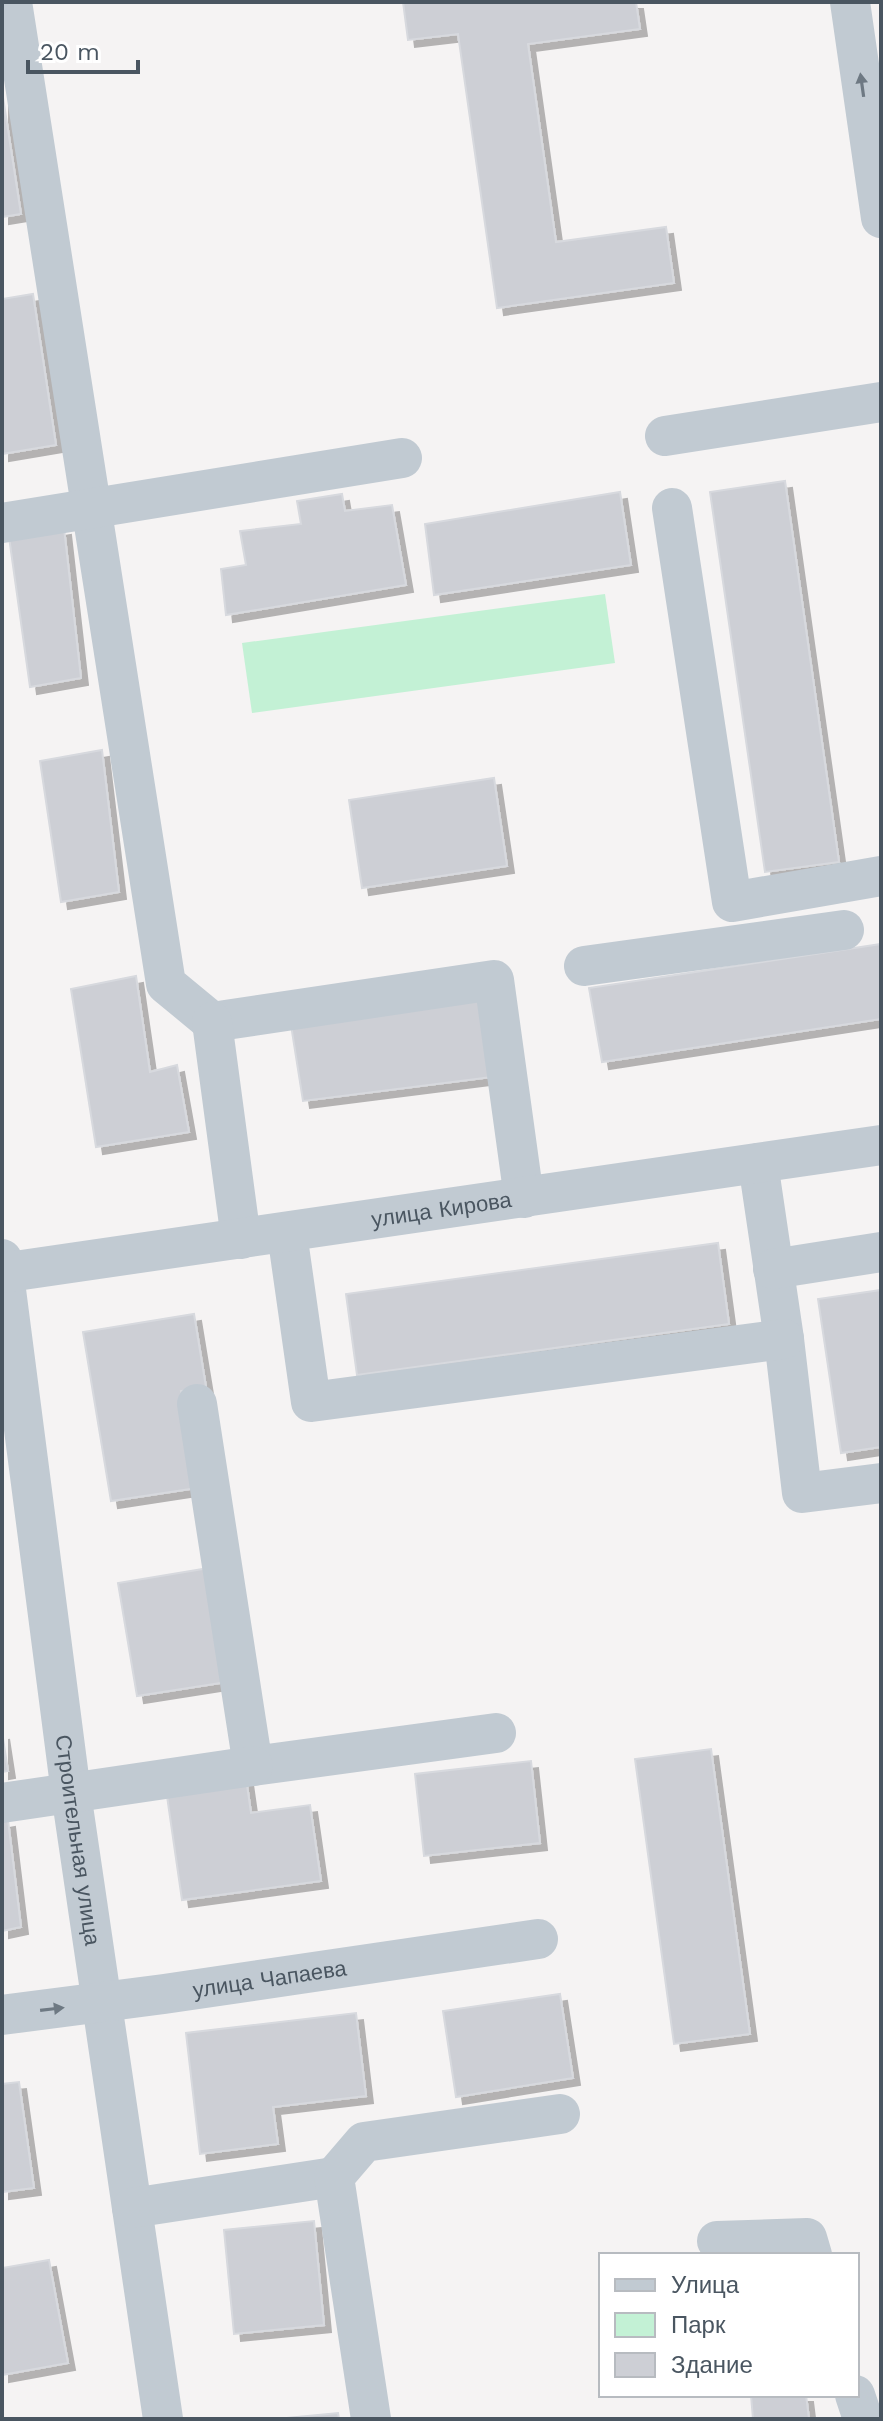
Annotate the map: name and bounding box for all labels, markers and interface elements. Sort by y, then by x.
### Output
scale bar [28,24,138,74]
text: 20 m [40,38,100,66]
one-way arrow [855,73,868,98]
street label: улица Кирова [370,1186,514,1232]
street label: Строительная улица [51,1733,106,1948]
street label: улица Чапаева [191,1955,349,2002]
one-way arrow [40,2002,65,2015]
legend [599,2253,859,2397]
text: Улица [671,2271,740,2299]
text: Парк [671,2311,726,2339]
text: Здание [671,2351,753,2379]

